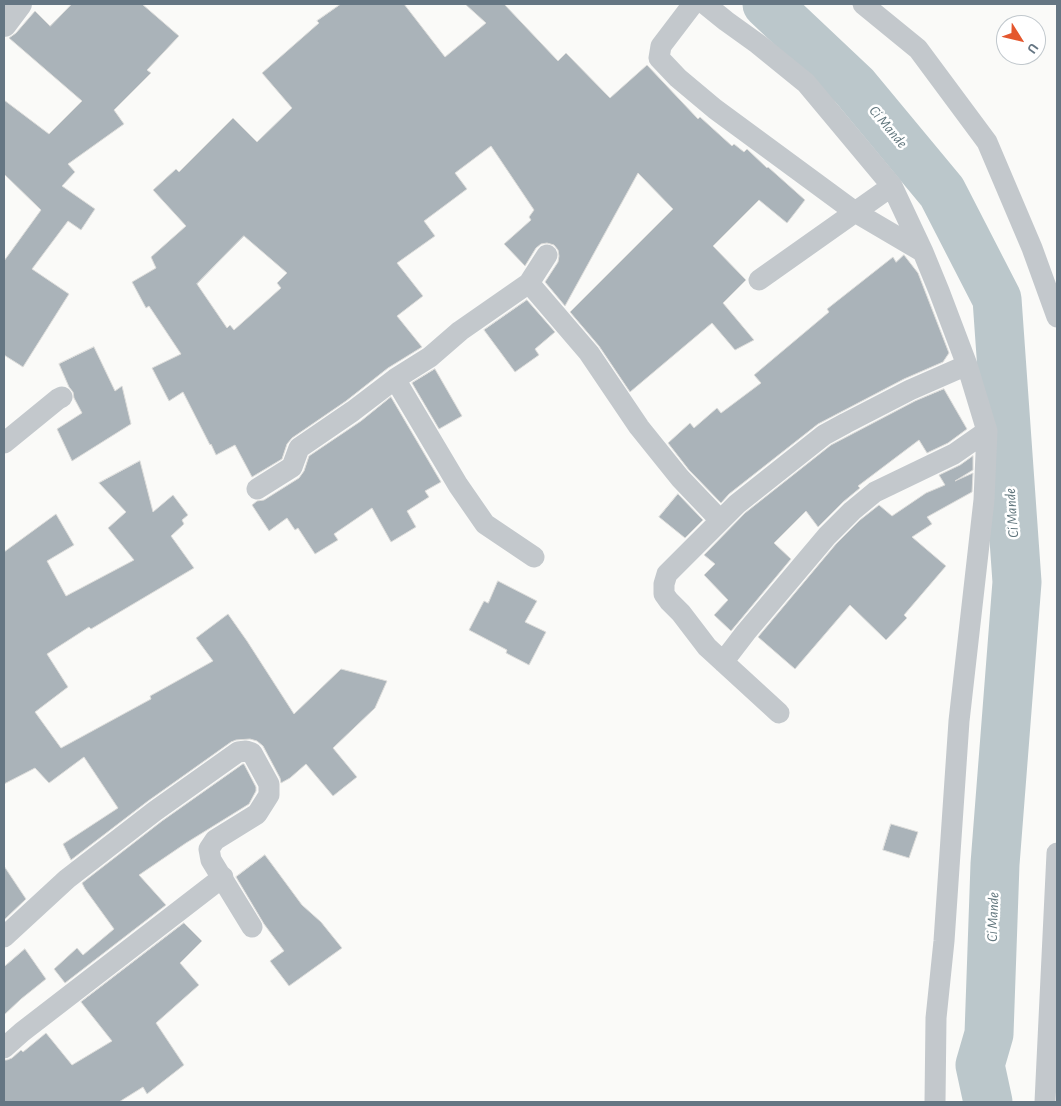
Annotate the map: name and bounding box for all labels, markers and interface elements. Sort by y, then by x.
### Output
north arrow [996,15,1046,65]
text: U [1024,40,1041,56]
water label: Ci Mande [865,102,911,152]
water label: Ci Mande [1001,488,1023,538]
water label: Ci Mande [983,892,1003,942]

